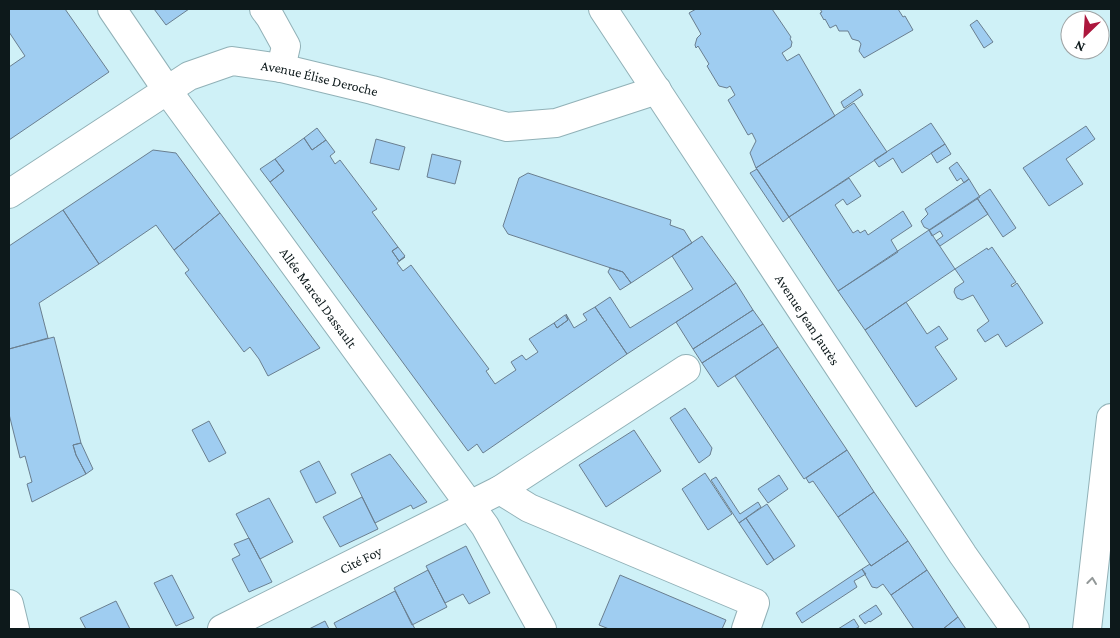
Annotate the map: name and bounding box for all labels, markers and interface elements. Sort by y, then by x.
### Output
north arrow [1060,10,1110,60]
text: N [1071,37,1087,56]
street label: Avenue Élise Deroche [260,57,380,99]
street label: Allée Marcel Dassault [277,244,361,351]
street label: Avenue Jean Jaurès [772,271,843,368]
street label: Cité Foy [337,542,385,577]
one-way arrow [1086,577,1097,585]

